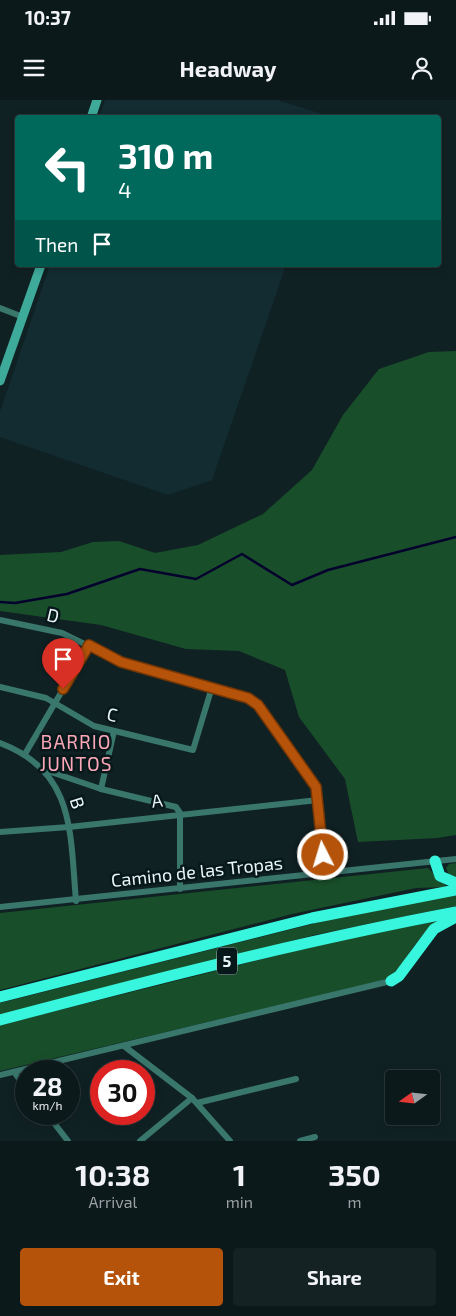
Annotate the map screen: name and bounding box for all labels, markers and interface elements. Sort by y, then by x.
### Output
text: 10:37 [25,6,71,29]
icon: menu [20,54,48,82]
icon: person [408,54,436,82]
text: Headway [180,55,276,81]
text: 310 m [118,134,213,176]
icon: left [35,135,100,200]
text: 4 [118,176,132,202]
icon: arrive [88,230,116,258]
text: Then [35,233,78,256]
street label: D [45,603,62,627]
pin [42,638,84,689]
icon: arrive [49,645,77,673]
street label: C [105,702,120,726]
district label: BARRIO JUNTOS [40,730,112,775]
street label: A [150,788,165,812]
street label: B [66,794,90,811]
position arrow [296,828,348,880]
street label: Camino de las Tropas [110,851,284,891]
road number: 5 [217,948,237,974]
speed limit sign: 30 [90,1060,155,1125]
north arrow [385,1070,440,1125]
map controls [385,1070,440,1125]
text: 28 [32,1071,63,1101]
text: km/h [33,1098,62,1112]
text: 10:38 [75,1156,151,1192]
text: 1 [233,1156,246,1192]
text: 350 [328,1156,381,1192]
text: Arrival [89,1192,137,1211]
text: min [226,1192,253,1211]
text: m [347,1192,362,1211]
button: Exit [20,1248,223,1306]
button: Share [233,1248,436,1306]

